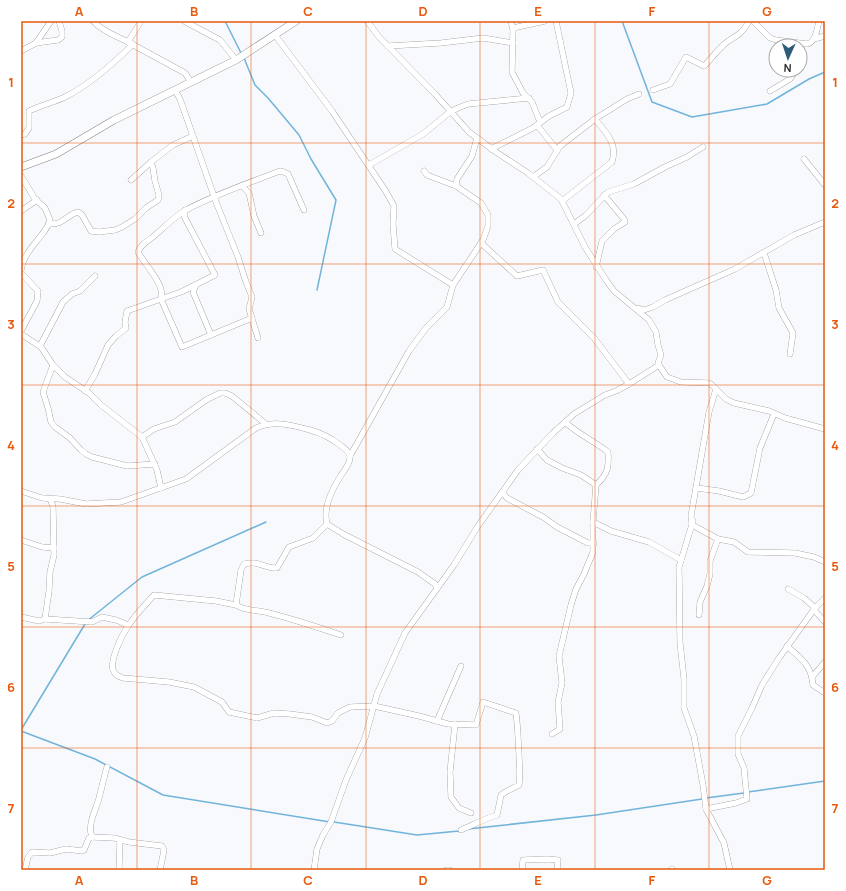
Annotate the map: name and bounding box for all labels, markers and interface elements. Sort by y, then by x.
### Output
text: A [75,2,84,20]
text: B [190,2,198,20]
text: C [303,2,313,20]
text: D [418,2,428,20]
text: E [534,2,542,20]
text: F [649,2,656,20]
text: G [762,2,772,20]
north arrow [768,38,808,78]
text: N [783,61,792,76]
text: 1 [8,73,14,91]
text: 1 [832,73,838,91]
text: 2 [7,194,15,212]
text: 2 [831,194,839,212]
text: 3 [7,315,15,333]
text: 3 [831,315,839,333]
text: 4 [7,436,15,454]
text: 4 [831,436,839,454]
text: 5 [7,557,15,575]
text: 5 [831,557,839,575]
text: 6 [7,678,15,696]
text: 6 [831,678,839,696]
text: 7 [8,799,15,817]
text: 7 [832,799,839,817]
text: A [75,871,84,889]
text: B [190,871,198,889]
text: C [303,871,313,889]
text: D [418,871,428,889]
text: E [534,871,542,889]
text: F [649,871,656,889]
text: G [762,871,772,889]

